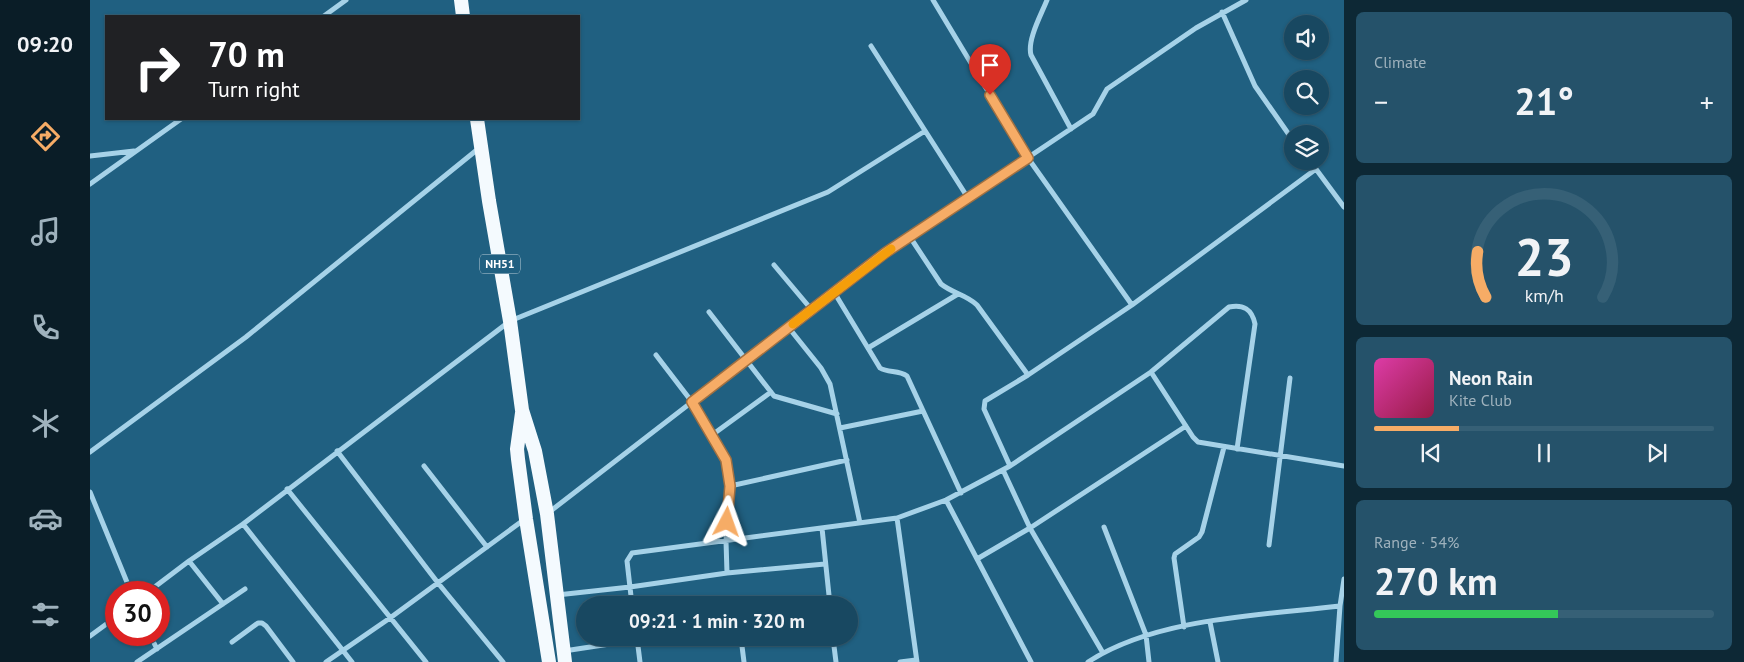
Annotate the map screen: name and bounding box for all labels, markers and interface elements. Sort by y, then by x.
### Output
map controls [1284,15,1329,170]
button: sound [1284,15,1329,60]
text: 09:20 [17,30,73,58]
text: 70 m [208,31,285,77]
icon: right [125,35,190,100]
pin [969,44,1011,95]
icon: arrive [976,51,1004,79]
text: Climate [1374,52,1426,72]
button: search [1284,70,1329,115]
text: Turn right [208,75,300,103]
text: 21° [1514,76,1574,125]
text: − [1374,83,1388,120]
text: + [1700,83,1714,120]
icon: directions [28,119,63,154]
button: layers [1284,125,1329,170]
icon: music [28,214,63,249]
text: 23 [1515,223,1573,290]
road number: NH51 [480,254,520,274]
text: km/h [1524,284,1564,307]
icon: phone [28,310,63,345]
text: Neon Rain [1449,366,1533,390]
text: Kite Club [1449,390,1512,410]
icon: climate [28,406,63,441]
icon: previous [1417,439,1445,467]
icon: pause [1530,439,1558,467]
icon: next [1643,439,1671,467]
position arrow [700,495,752,547]
icon: car [28,501,63,536]
text: Range · 54% [1374,532,1459,552]
text: 270 km [1374,556,1498,605]
speed limit sign: 30 [105,581,170,646]
icon: filters [28,597,63,632]
text: 09:21 · 1 min · 320 m [629,609,805,633]

